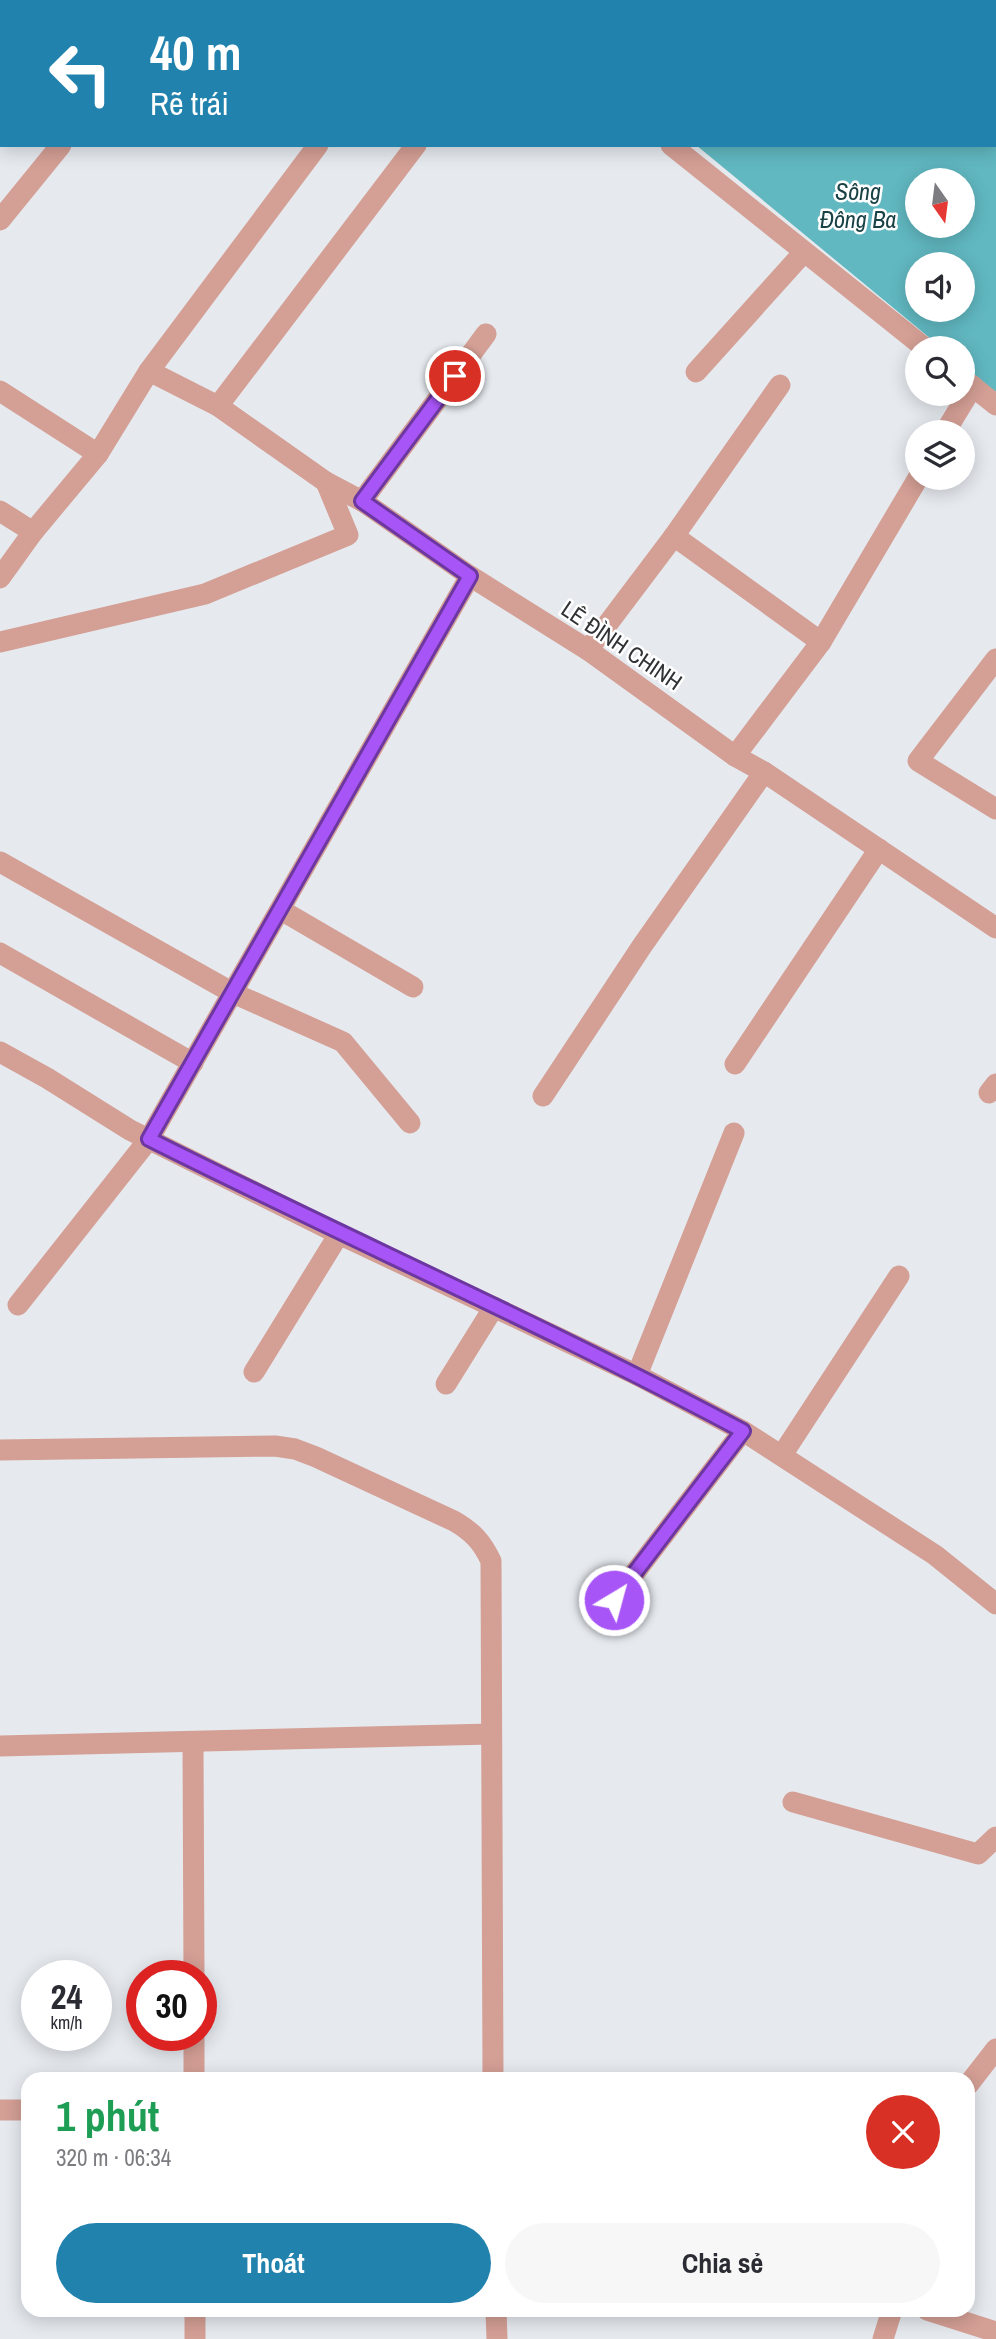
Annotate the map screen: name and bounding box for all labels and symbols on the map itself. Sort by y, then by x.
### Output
north arrow [905,168,975,238]
water label: Sông Đông Ba [820,175,896,235]
pin [425,346,485,406]
street label: LÊ ĐÌNH CHINH [556,593,688,697]
position arrow [577,1563,651,1637]
speed limit sign: 30 [126,1960,217,2051]

